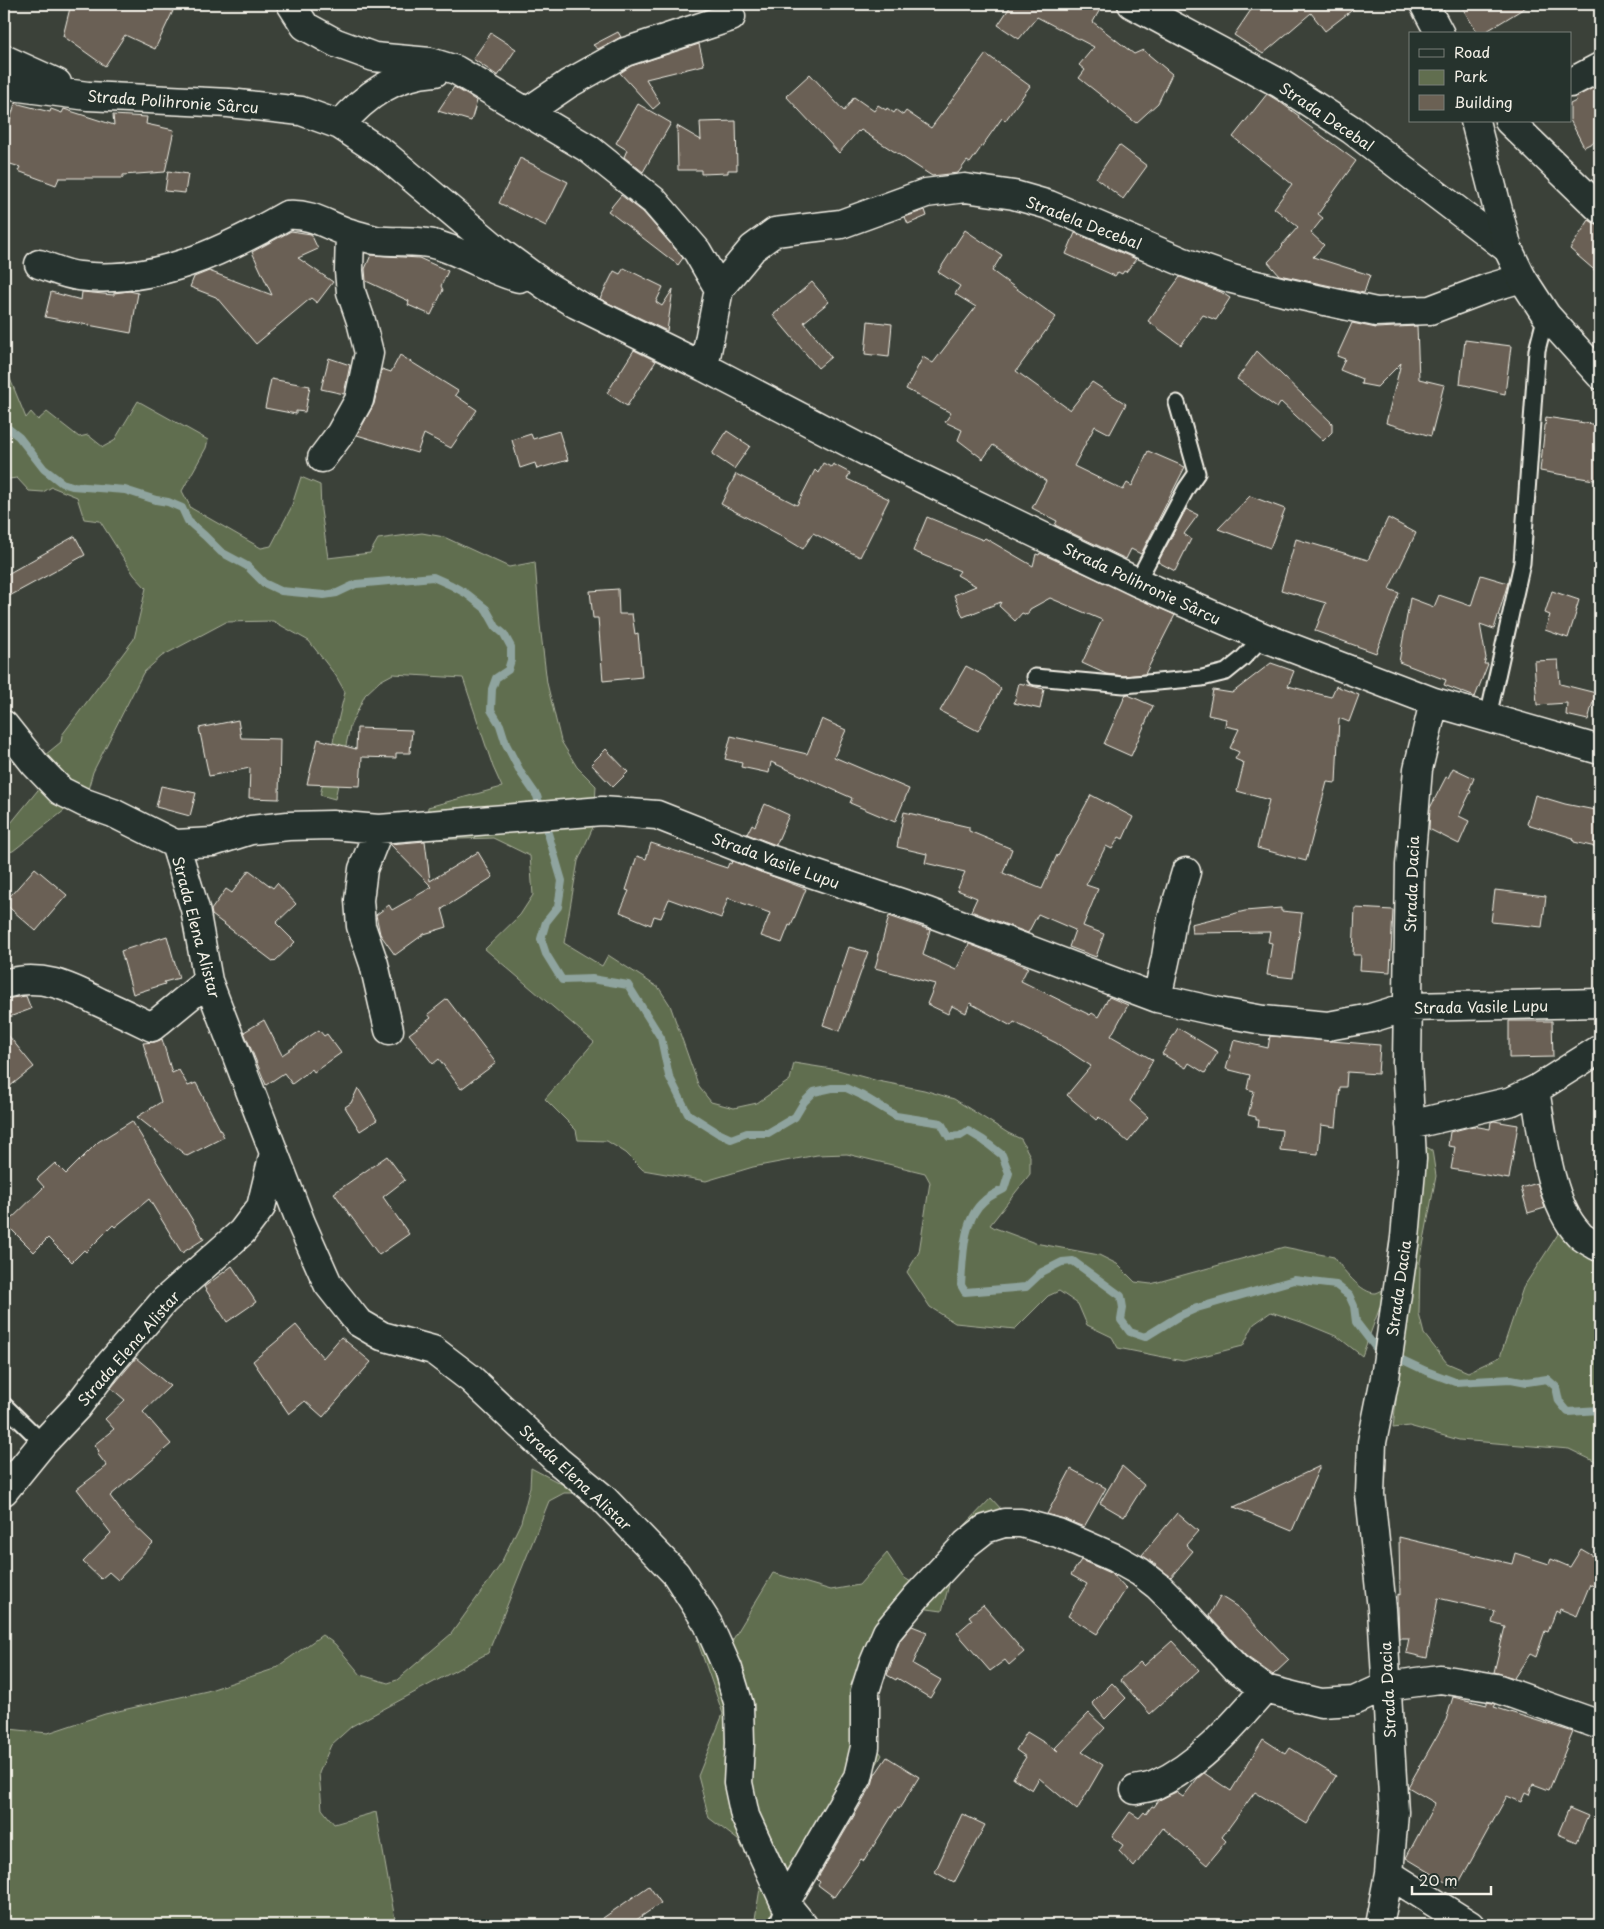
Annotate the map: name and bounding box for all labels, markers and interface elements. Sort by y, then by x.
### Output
legend [1409,32,1572,122]
text: Road [1454,40,1490,63]
text: Park [1454,64,1488,87]
street label: Strada Decebal [1275,76,1379,156]
street label: Strada Polihronie Sârcu [87,84,259,118]
text: Building [1454,90,1513,113]
street label: Stradela Decebal [1023,189,1145,255]
street label: Strada Polihronie Sârcu [1059,536,1225,630]
street label: Strada Vasile Lupu [709,826,843,894]
street label: Strada Dacia [1398,834,1424,933]
street label: Strada Elena Alistar [167,853,227,1001]
street label: Strada Vasile Lupu [1414,993,1548,1019]
street label: Strada Dacia [1380,1238,1416,1338]
street label: Strada Elena Alistar [71,1285,185,1411]
street label: Strada Elena Alistar [515,1419,638,1535]
street label: Strada Dacia [1373,1640,1401,1739]
scale bar [1412,1864,1490,1896]
text: 20 m [1419,1868,1458,1891]

